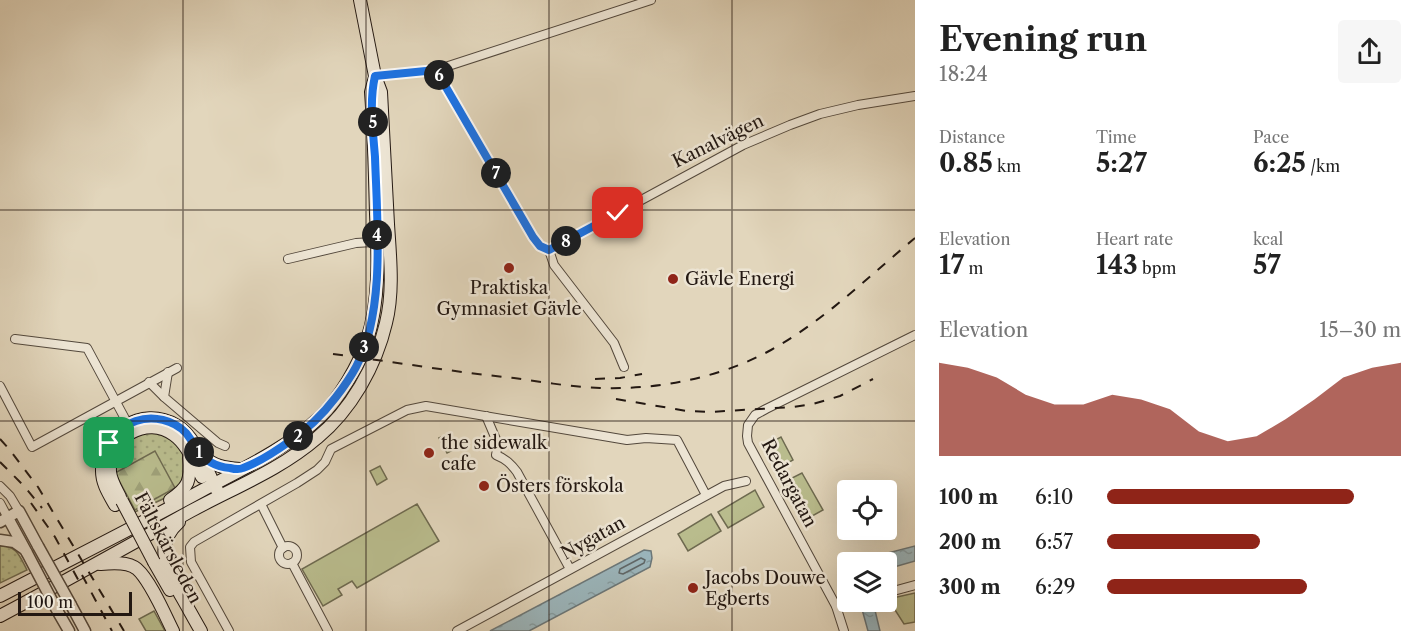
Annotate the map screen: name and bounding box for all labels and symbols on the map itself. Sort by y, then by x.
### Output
pin: 6 [424,60,454,90]
pin: 5 [358,107,388,137]
street label: Kanalvägen [669,109,767,173]
pin: 7 [481,158,511,188]
pin [592,187,643,238]
pin: 4 [362,220,392,250]
pin: 8 [551,226,581,256]
marker: Praktiska Gymnasiet Gävle [502,261,516,275]
place label: Gävle Energi [685,268,795,290]
marker: Gävle Energi [666,272,680,286]
place label: Praktiska Gymnasiet Gävle [436,277,582,320]
pin: 3 [349,332,379,362]
pin [83,417,134,468]
pin: 2 [283,421,313,451]
place label: the sidewalk cafe [441,432,549,475]
street label: Redargatan [756,435,822,531]
pin: 1 [184,437,214,467]
marker: the sidewalk cafe [422,446,436,460]
place label: Östers förskola [496,474,624,497]
marker: Östers förskola [477,479,491,493]
street label: Fältskärsleden [129,489,207,607]
street label: Nygatan [557,511,629,565]
place label: Jacobs Douwe Egberts [702,567,826,610]
marker: Jacobs Douwe Egberts [686,581,700,595]
scale bar [18,589,132,616]

